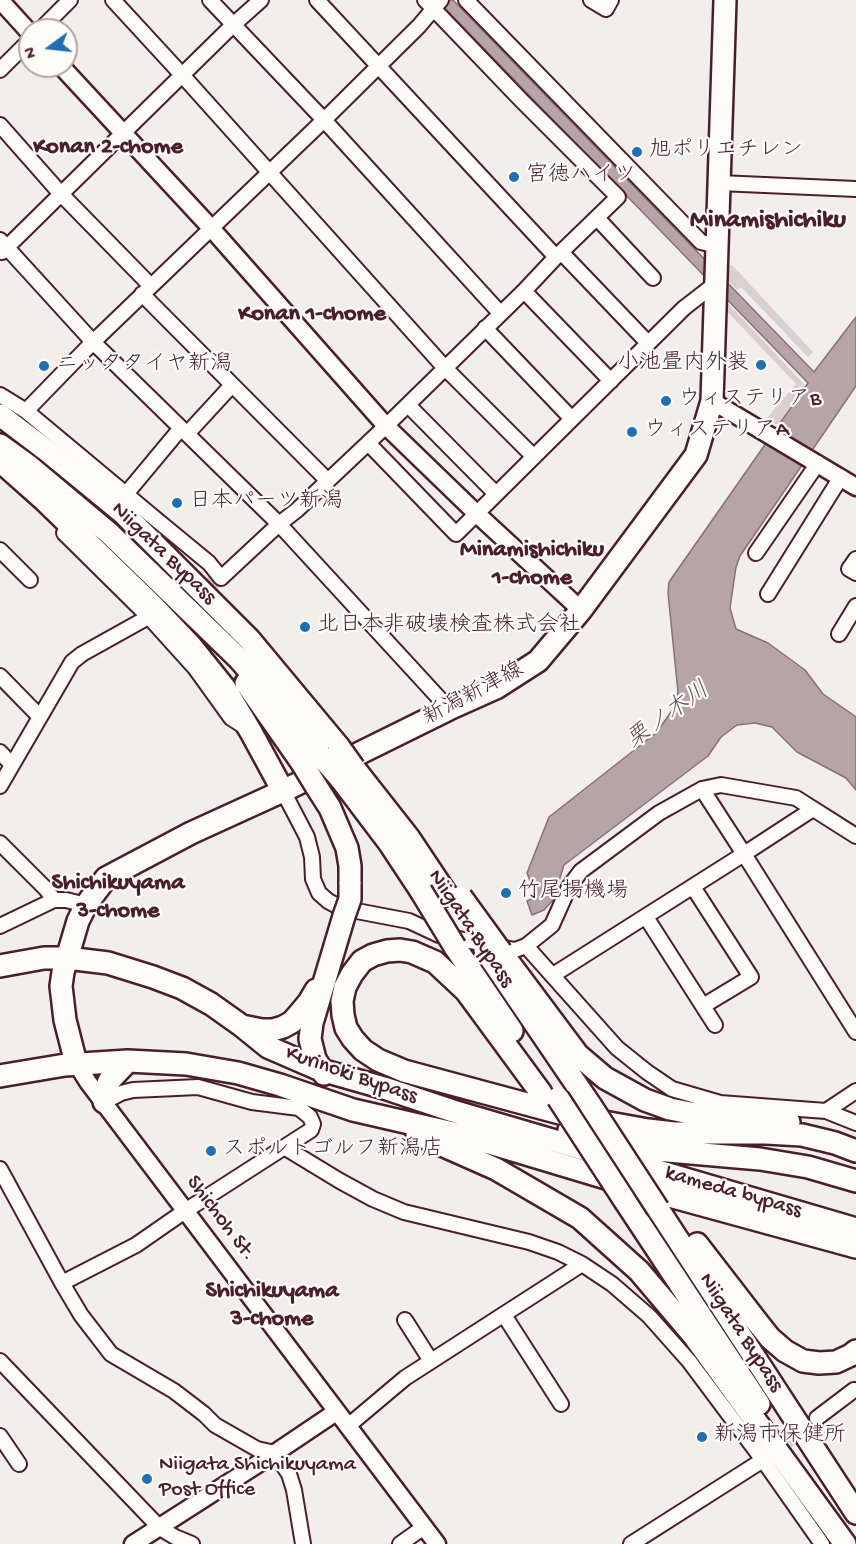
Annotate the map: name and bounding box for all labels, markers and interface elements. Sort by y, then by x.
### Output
north arrow [18,18,78,78]
text: N [22,45,43,60]
district label: Konan 2-chome [33,134,183,162]
place label: 旭ポリエチレン [649,139,803,165]
marker: 旭ポリエチレン [630,145,644,159]
place label: 宮徳ハイツ [526,164,636,190]
marker: 宮徳ハイツ [507,170,521,184]
district label: Minamishichiku [690,206,846,238]
district label: Konan 1-chome [238,301,386,329]
place label: 小池畳内外装 [617,352,749,378]
place label: ニッタタイヤ新潟 [56,353,232,379]
marker: 小池畳内外装 [754,358,768,372]
marker: ニッタタイヤ新潟 [37,359,51,373]
place label: ウィステリアB [678,388,821,414]
marker: ウィステリアB [659,394,673,408]
place label: ウィステリアA [644,419,789,445]
marker: ウィステリアA [625,425,639,439]
place label: 日本パーツ新潟 [189,490,343,516]
marker: 日本パーツ新潟 [170,496,184,510]
street label: Niigata Bypass [105,497,221,611]
district label: Minamishichiku 1-chome [460,537,604,593]
place label: 北日本非破壊検査株式会社 [317,614,581,640]
marker: 北日本非破壊検査株式会社 [298,620,312,634]
street label: 新潟新津線 [419,658,529,732]
water label: 栗ノ木川 [622,677,716,757]
street label: Niigata Bypass [421,865,519,993]
district label: Shichikuyama 3-chome [52,870,184,926]
place label: 竹尾揚機場 [518,880,628,906]
marker: 竹尾揚機場 [499,886,513,900]
street label: Kurinoki Bypass [281,1041,421,1111]
place label: スポルトゴルフ新潟店 [223,1138,443,1164]
marker: スポルトゴルフ新潟店 [204,1144,218,1158]
street label: kameda bypass [662,1161,804,1225]
street label: Shichoh St. [179,1171,261,1267]
street label: Niigata Bypass [692,1269,788,1397]
district label: Shichikuyama 3-chome [206,1278,338,1334]
place label: 新潟市保健所 [714,1424,846,1450]
marker: 新潟市保健所 [695,1430,709,1444]
place label: Niigata Shichikuyama Post Office [159,1453,356,1504]
marker: Niigata Shichikuyama Post Office [140,1472,154,1486]

